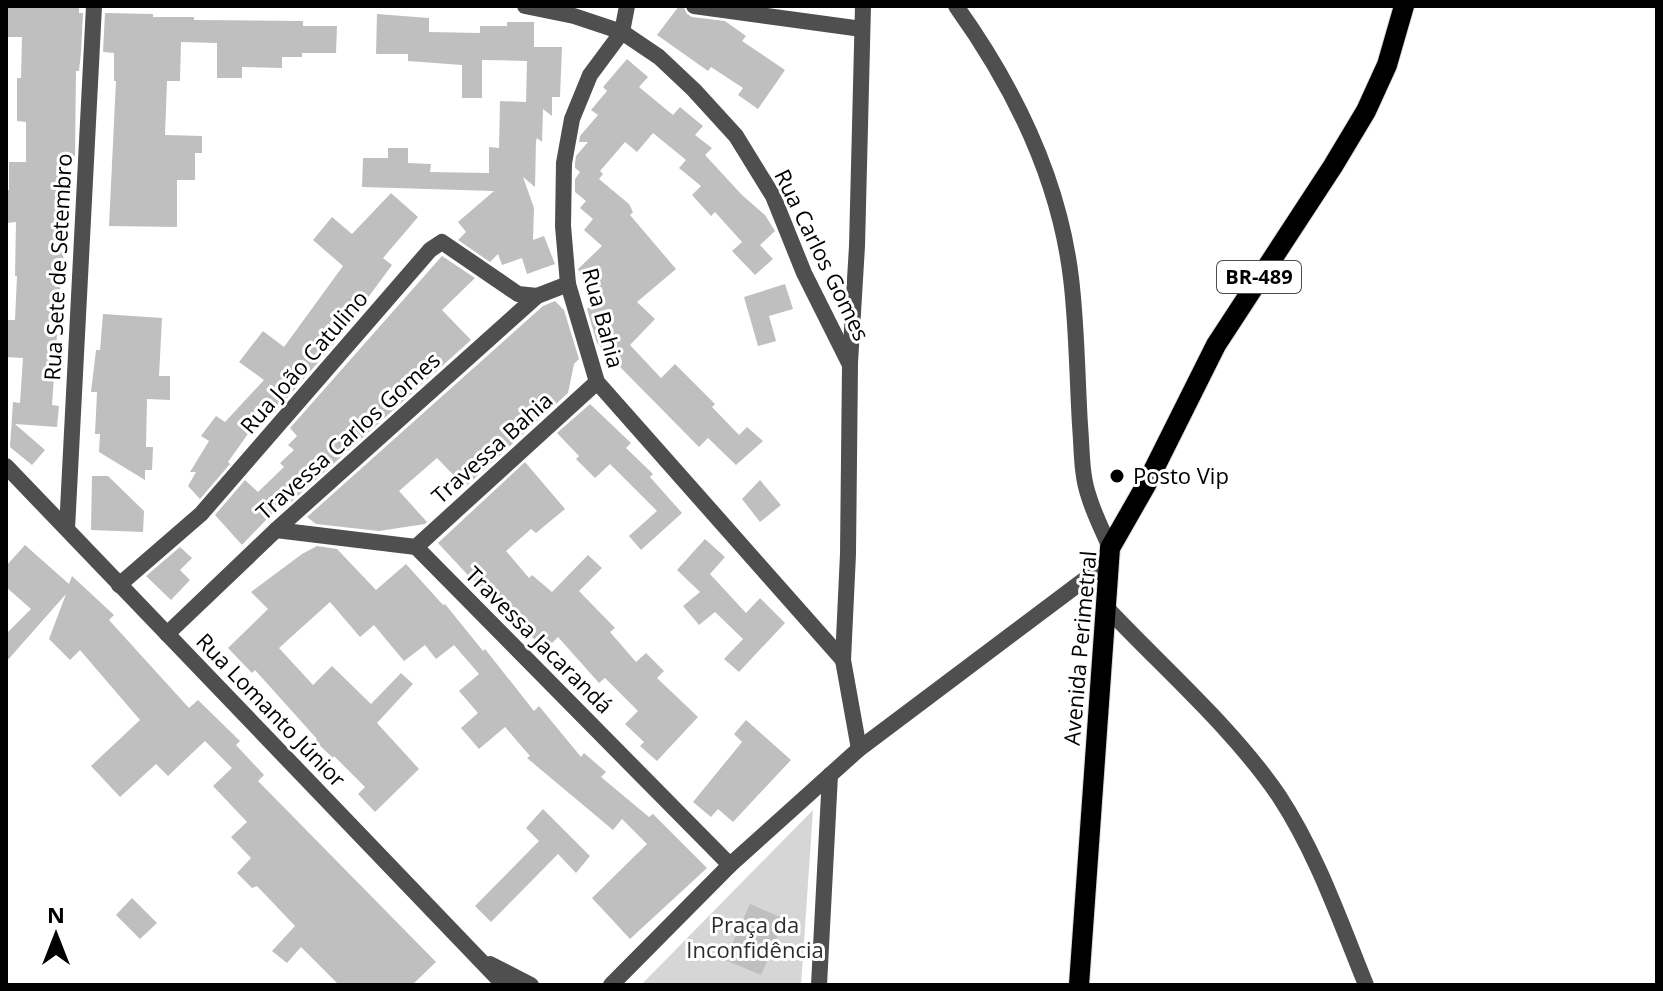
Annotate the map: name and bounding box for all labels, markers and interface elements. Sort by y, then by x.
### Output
street label: Rua Sete de Setembro [36,153,78,381]
street label: Rua Carlos Gomes [768,164,877,345]
road number: BR-489 [1217,261,1301,293]
street label: Rua Bahia [576,264,632,371]
street label: Rua João Catulino [233,283,374,439]
street label: Travessa Carlos Gomes [249,344,446,526]
street label: Travessa Bahia [424,385,558,510]
place label: Posto Vip [1133,460,1229,490]
marker: Posto Vip [1108,467,1126,485]
street label: Avenida Perimetral [1056,549,1102,746]
street label: Travessa Jacarandá [459,559,620,720]
street label: Rua Lomanto Júnior [190,626,353,793]
north arrow [16,895,96,975]
text: N [47,899,65,929]
park label: Praça da Inconfidência [686,909,824,964]

